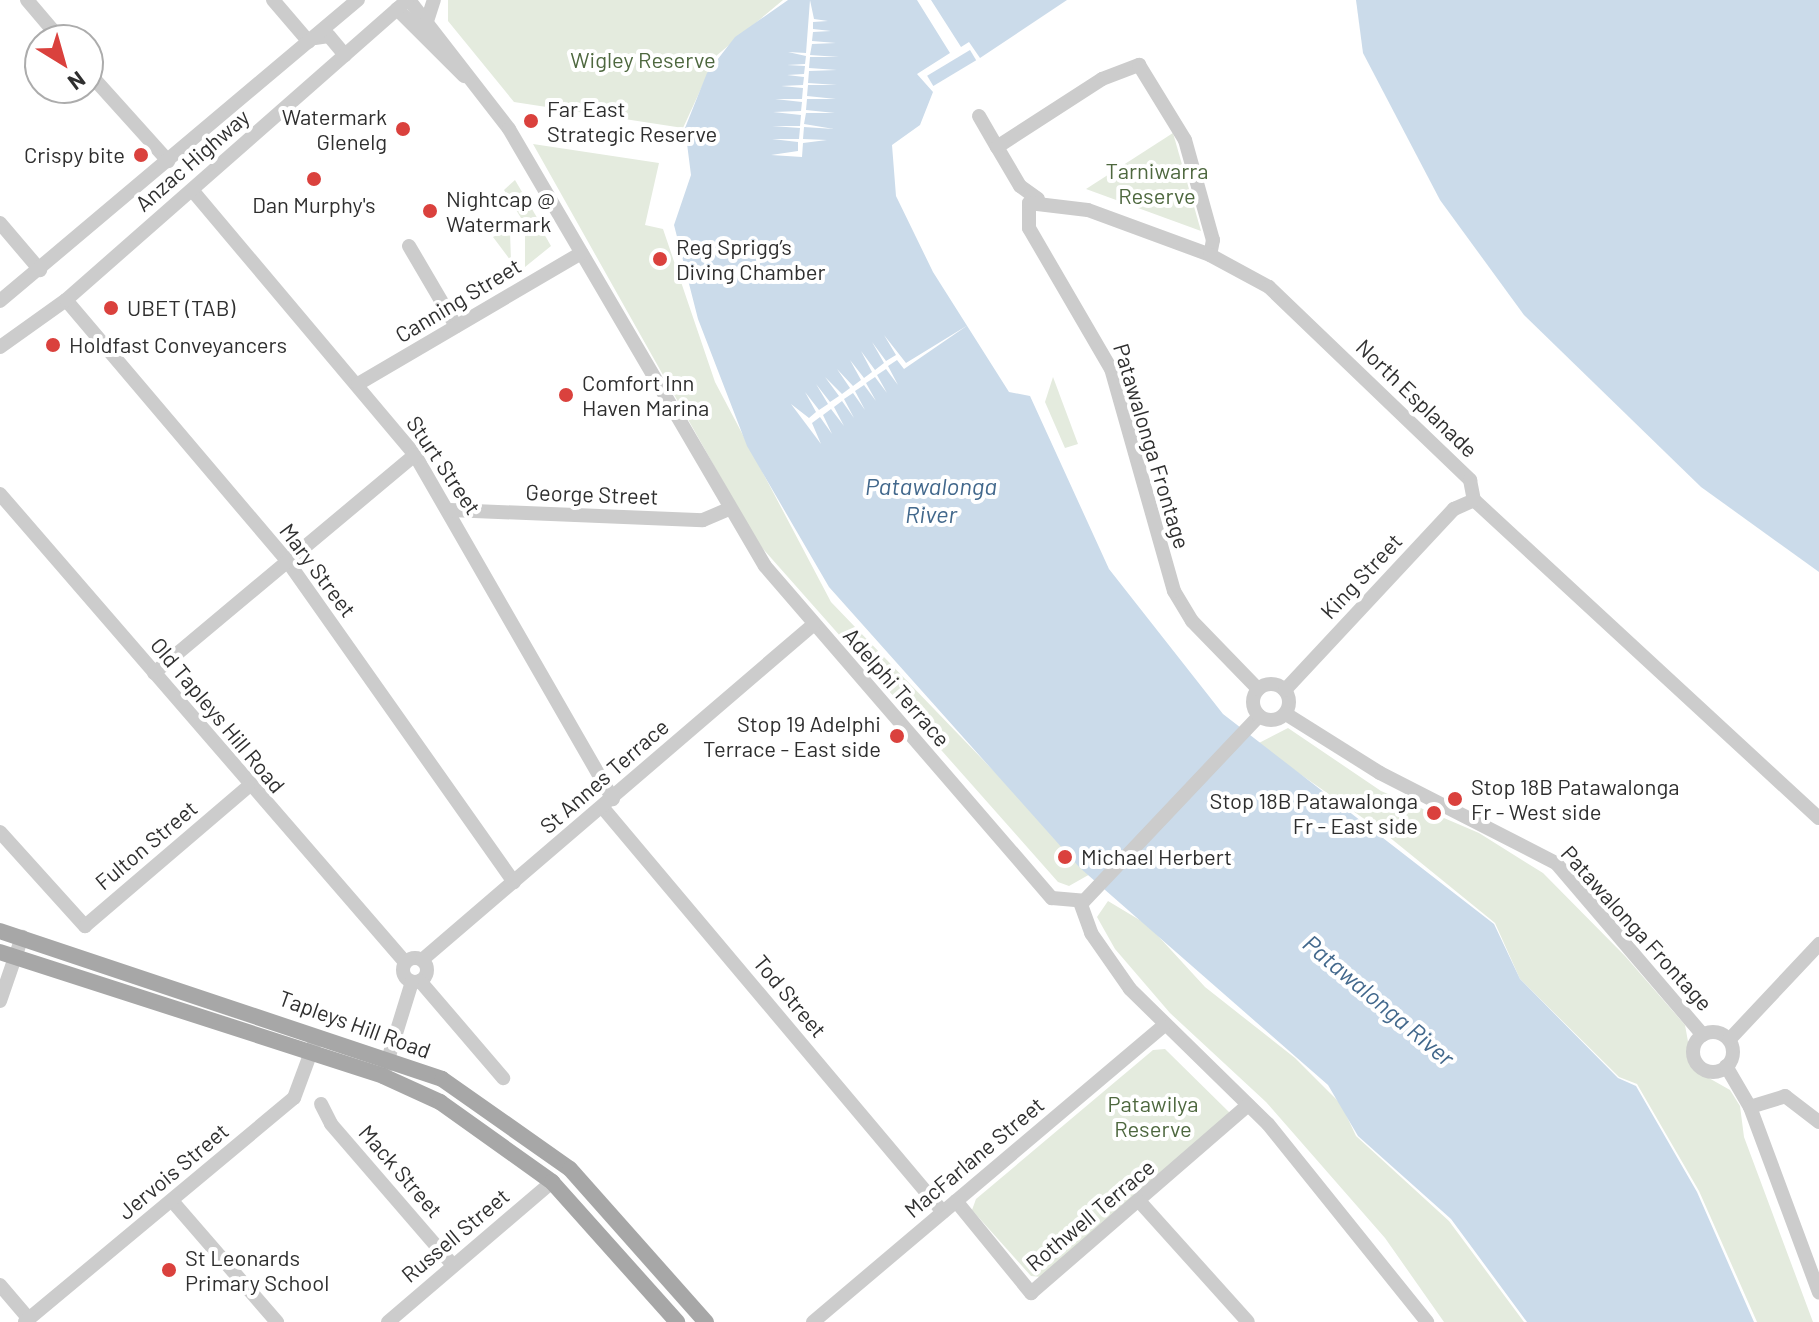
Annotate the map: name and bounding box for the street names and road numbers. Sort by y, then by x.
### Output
street label: Anzac Highway [130,103,254,217]
street label: Canning Street [390,252,526,348]
street label: North Esplanade [1351,333,1483,463]
street label: Patawalonga Frontage [1108,340,1196,552]
street label: Sturt Street [401,411,487,519]
street label: George Street [525,478,659,510]
street label: Mary Street [274,518,362,622]
street label: King Street [1315,528,1407,624]
street label: Adelphi Terrace [838,622,956,752]
street label: Old Tapleys Hill Road [145,632,291,798]
street label: St Annes Terrace [534,713,674,839]
street label: Fulton Street [90,795,202,895]
street label: Patawalonga Frontage [1556,840,1718,1016]
street label: Tod Street [748,949,832,1043]
street label: Tapleys Hill Road [275,984,435,1064]
street label: MacFarlane Street [899,1091,1049,1223]
street label: Jervois Street [113,1117,233,1225]
street label: Mack Street [354,1119,448,1223]
street label: Rothwell Terrace [1020,1154,1160,1276]
street label: Russell Street [396,1182,514,1288]

